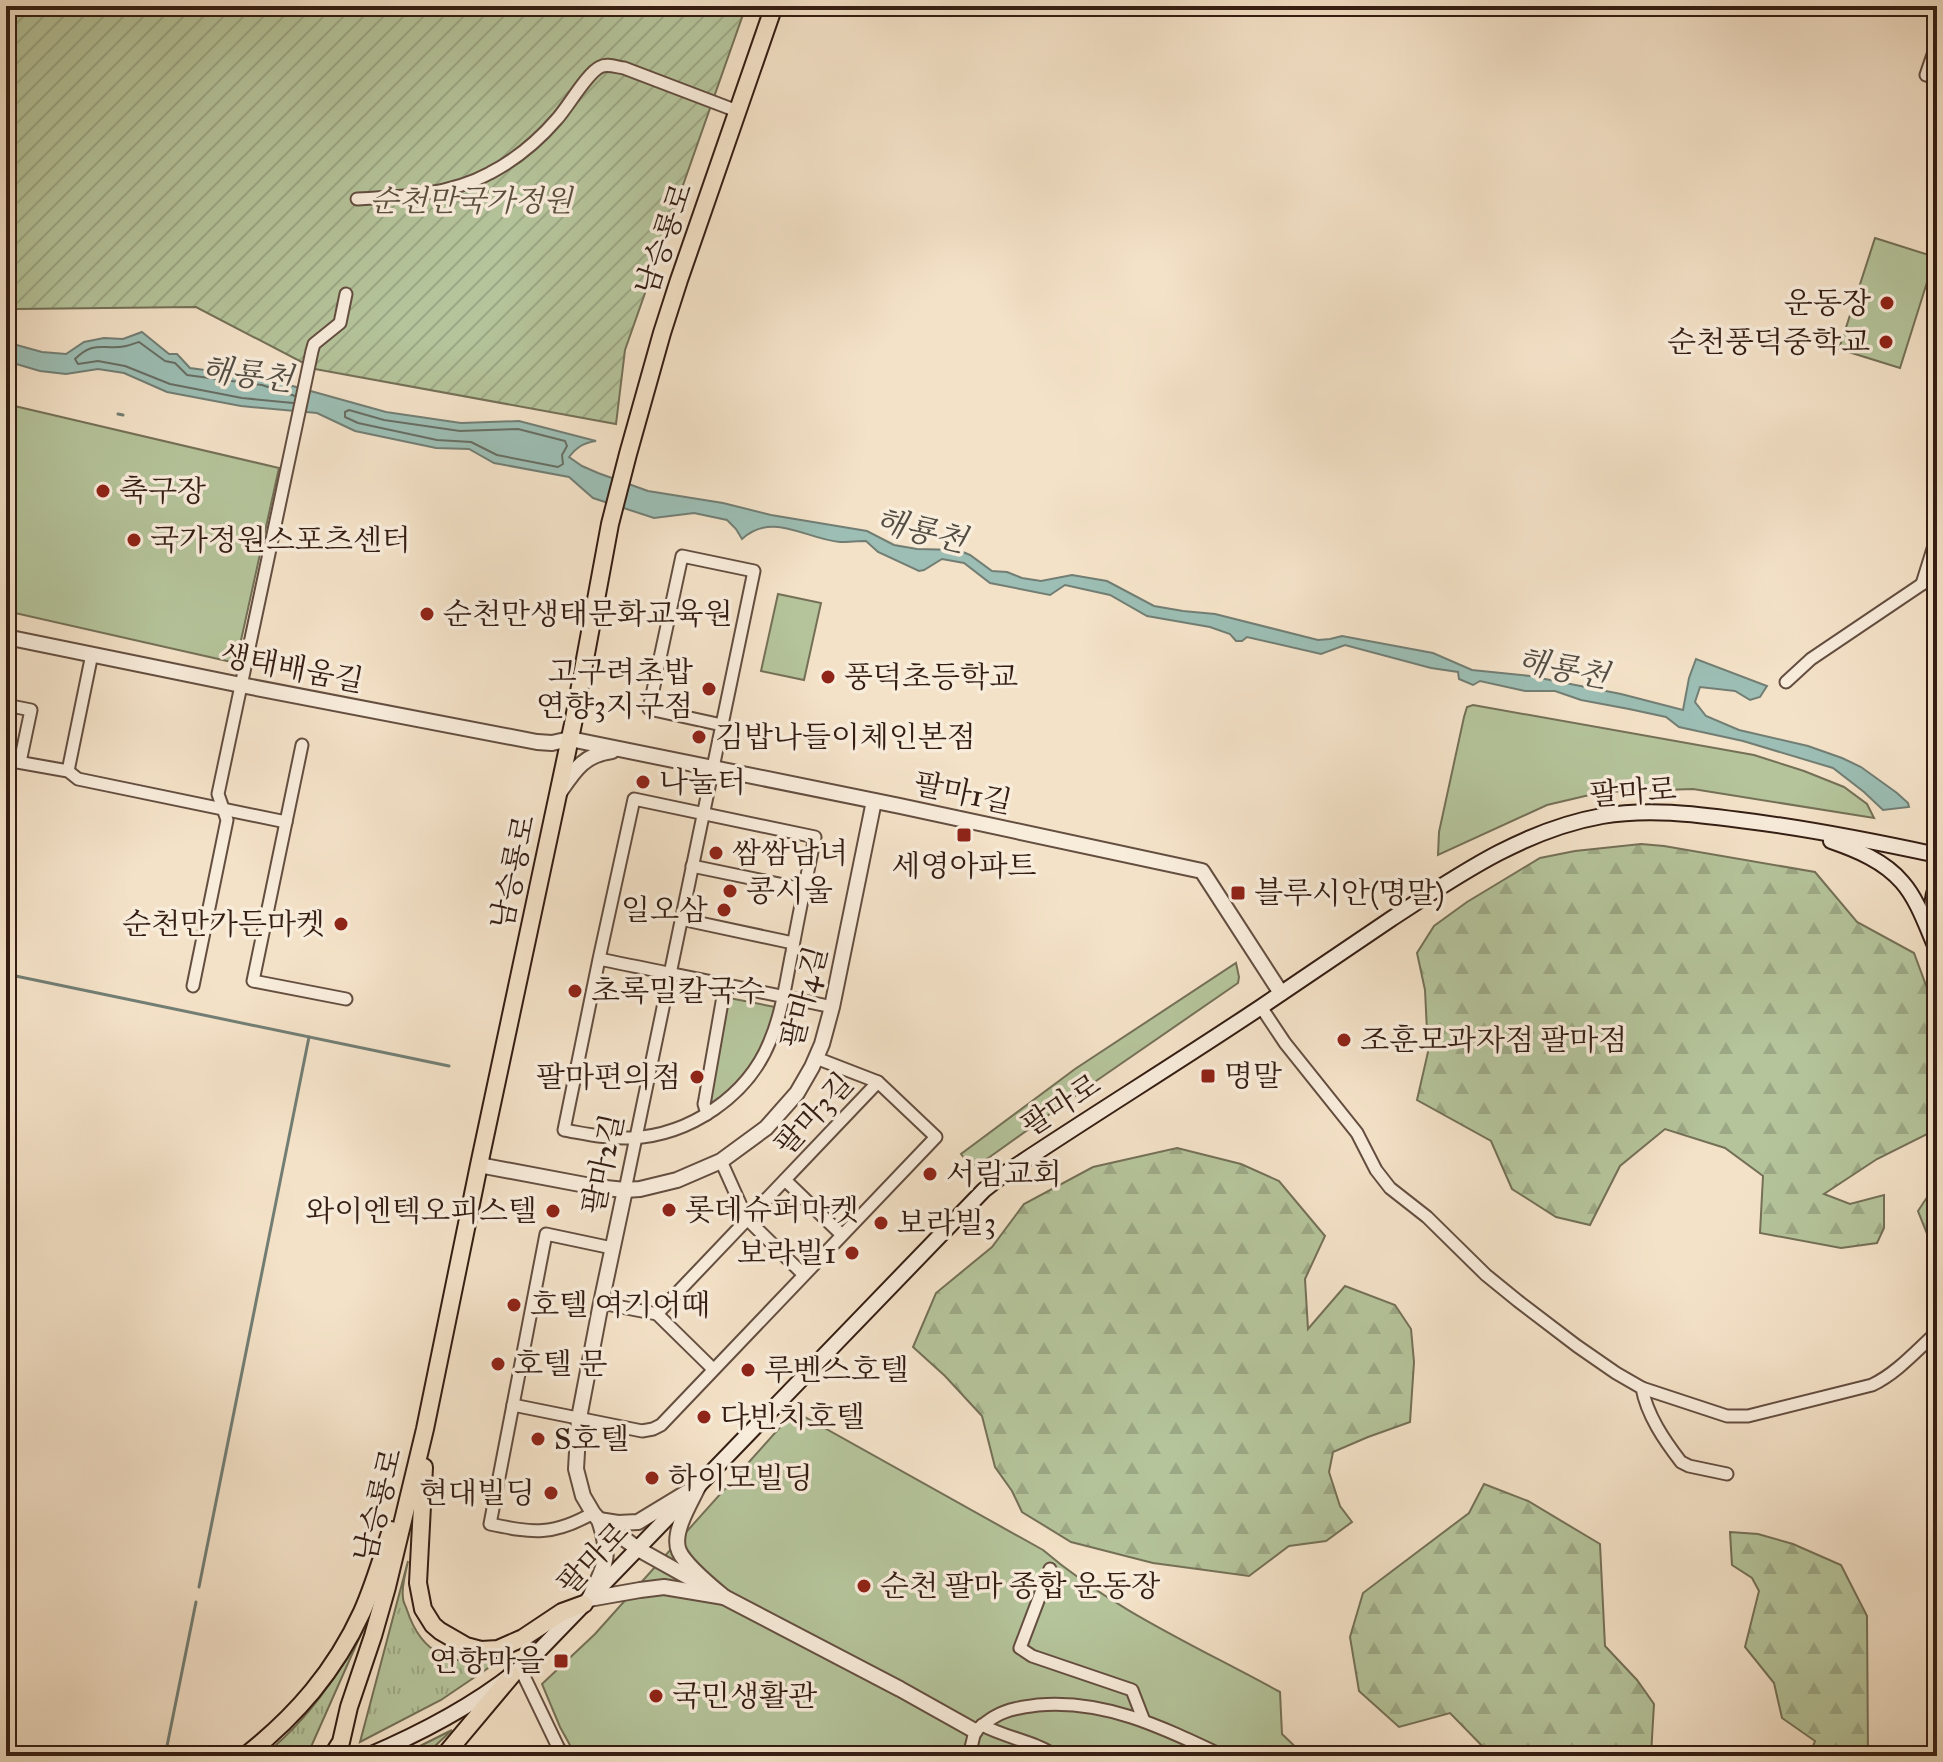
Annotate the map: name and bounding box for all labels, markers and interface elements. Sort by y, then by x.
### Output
street label: 남승룡로 [628,178,700,300]
park label: 순천만국가정원 [370,183,574,219]
place label: 운동장 [1784,285,1871,321]
marker: 운동장 [1878,294,1896,312]
place label: 순천풍덕중학교 [1667,324,1870,360]
marker: 순천풍덕중학교 [1877,333,1895,351]
water label: 해룡천 [199,349,297,400]
place label: 축구장 [119,473,206,509]
marker: 축구장 [94,482,112,500]
water label: 해룡천 [871,500,973,561]
place label: 국가정원스포츠센터 [150,522,411,558]
marker: 국가정원스포츠센터 [125,531,143,549]
place label: 순천만생태문화교육원 [443,596,733,632]
marker: 순천만생태문화교육원 [418,605,436,623]
street label: 생태배움길 [217,637,367,699]
water label: 해룡천 [1514,641,1614,697]
place label: 고구려초밥 연향3지구점 [536,654,693,724]
place label: 풍덕초등학교 [844,659,1018,695]
marker: 풍덕초등학교 [819,668,837,686]
marker: 고구려초밥 연향3지구점 [700,680,718,698]
place label: 김밥나들이체인본점 [715,719,976,755]
marker: 김밥나들이체인본점 [690,728,708,746]
place label: 나눌터 [659,764,746,800]
street label: 팔마1길 [911,765,1015,821]
street label: 팔마로 [1588,771,1678,813]
marker: 나눌터 [634,773,652,791]
street label: 남승룡로 [483,812,543,932]
marker: 세영아파트 [955,826,973,844]
place label: 쌈쌈남녀 [732,835,848,871]
marker: 쌈쌈남녀 [707,844,725,862]
place label: 세영아파트 [892,848,1036,884]
place label: 콩시울 [746,873,833,909]
place label: 블루시안(명말) [1254,875,1445,912]
marker: 콩시울 [721,882,739,900]
marker: 블루시안(명말) [1229,884,1247,902]
place label: 일오삼 [621,892,708,928]
marker: 일오삼 [715,901,733,919]
place label: 순천만가든마켓 [122,906,325,942]
marker: 순천만가든마켓 [332,915,350,933]
street label: 팔마4길 [773,942,835,1052]
place label: 초록밀칼국수 [591,973,765,1009]
marker: 초록밀칼국수 [566,982,584,1000]
place label: 조훈모과자점 팔마점 [1360,1022,1627,1058]
marker: 조훈모과자점 팔마점 [1335,1031,1353,1049]
place label: 명말 [1224,1058,1282,1094]
place label: 팔마편의점 [536,1059,681,1095]
street label: 팔마3길 [767,1066,861,1162]
street label: 팔마로 [1015,1066,1107,1144]
marker: 명말 [1199,1067,1217,1085]
marker: 팔마편의점 [688,1068,706,1086]
street label: 팔마2길 [575,1110,631,1218]
place label: 서림교회 [946,1156,1062,1192]
marker: 서림교회 [921,1165,939,1183]
place label: 롯데슈퍼마켓 [685,1192,859,1228]
place label: 와이엔텍오피스텔 [305,1193,537,1229]
marker: 롯데슈퍼마켓 [660,1201,678,1219]
marker: 와이엔텍오피스텔 [544,1202,562,1220]
place label: 보라빌3 [897,1205,996,1241]
marker: 보라빌3 [872,1214,890,1232]
place label: 보라빌1 [737,1235,836,1271]
marker: 보라빌1 [843,1244,861,1262]
place label: 호텔 여기어때 [530,1287,710,1323]
marker: 호텔 여기어때 [505,1296,523,1314]
place label: 호텔 문 [514,1346,607,1382]
place label: 루벤스호텔 [764,1352,909,1388]
marker: 호텔 문 [489,1355,507,1373]
marker: 루벤스호텔 [739,1361,757,1379]
place label: 다빈치호텔 [720,1399,865,1435]
marker: 다빈치호텔 [695,1408,713,1426]
place label: S호텔 [554,1421,629,1457]
marker: S호텔 [529,1430,547,1448]
street label: 남승룡로 [347,1444,409,1566]
place label: 하이모빌딩 [668,1460,813,1496]
marker: 하이모빌딩 [643,1469,661,1487]
place label: 현대빌딩 [419,1475,535,1511]
marker: 현대빌딩 [542,1484,560,1502]
street label: 팔마로 [550,1514,636,1602]
place label: 순천 팔마 종합 운동장 [880,1568,1160,1604]
marker: 순천 팔마 종합 운동장 [855,1577,873,1595]
place label: 연향마을 [429,1643,545,1679]
marker: 연향마을 [552,1652,570,1670]
place label: 국민생활관 [672,1678,818,1714]
marker: 국민생활관 [647,1687,665,1705]

